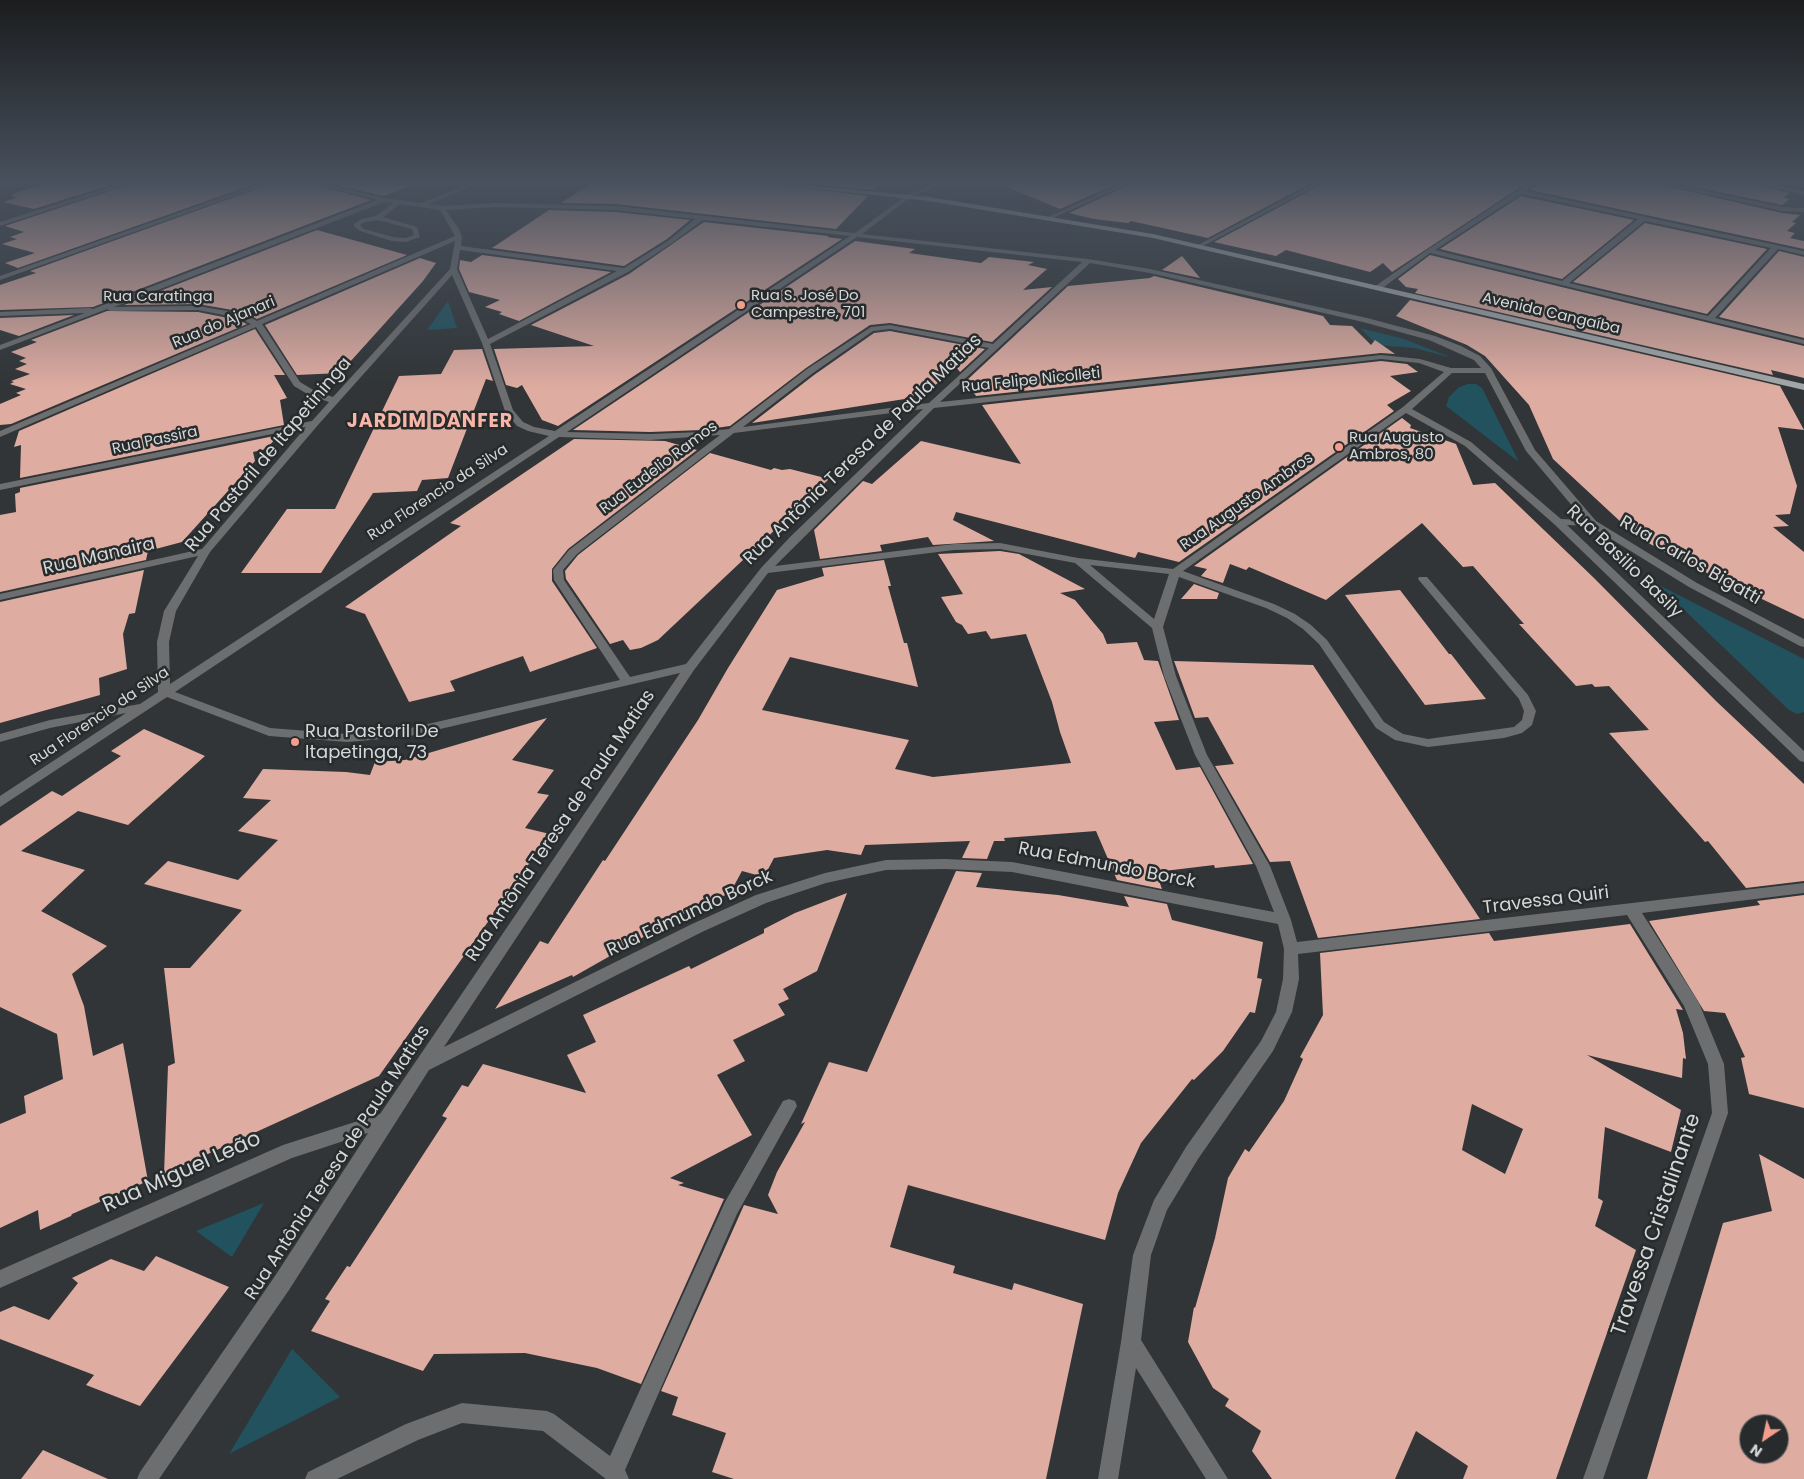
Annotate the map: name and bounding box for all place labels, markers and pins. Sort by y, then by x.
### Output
place label: Rua S. José Do Campestre, 701 [751,287,865,322]
marker: Rua S. José Do Campestre, 701 [735,299,747,311]
place label: Rua Augusto Ambros, 80 [1349,429,1444,464]
marker: Rua Augusto Ambros, 80 [1333,441,1345,453]
place label: Rua Pastoril De Itapetinga, 73 [305,721,439,764]
marker: Rua Pastoril De Itapetinga, 73 [289,736,301,748]

